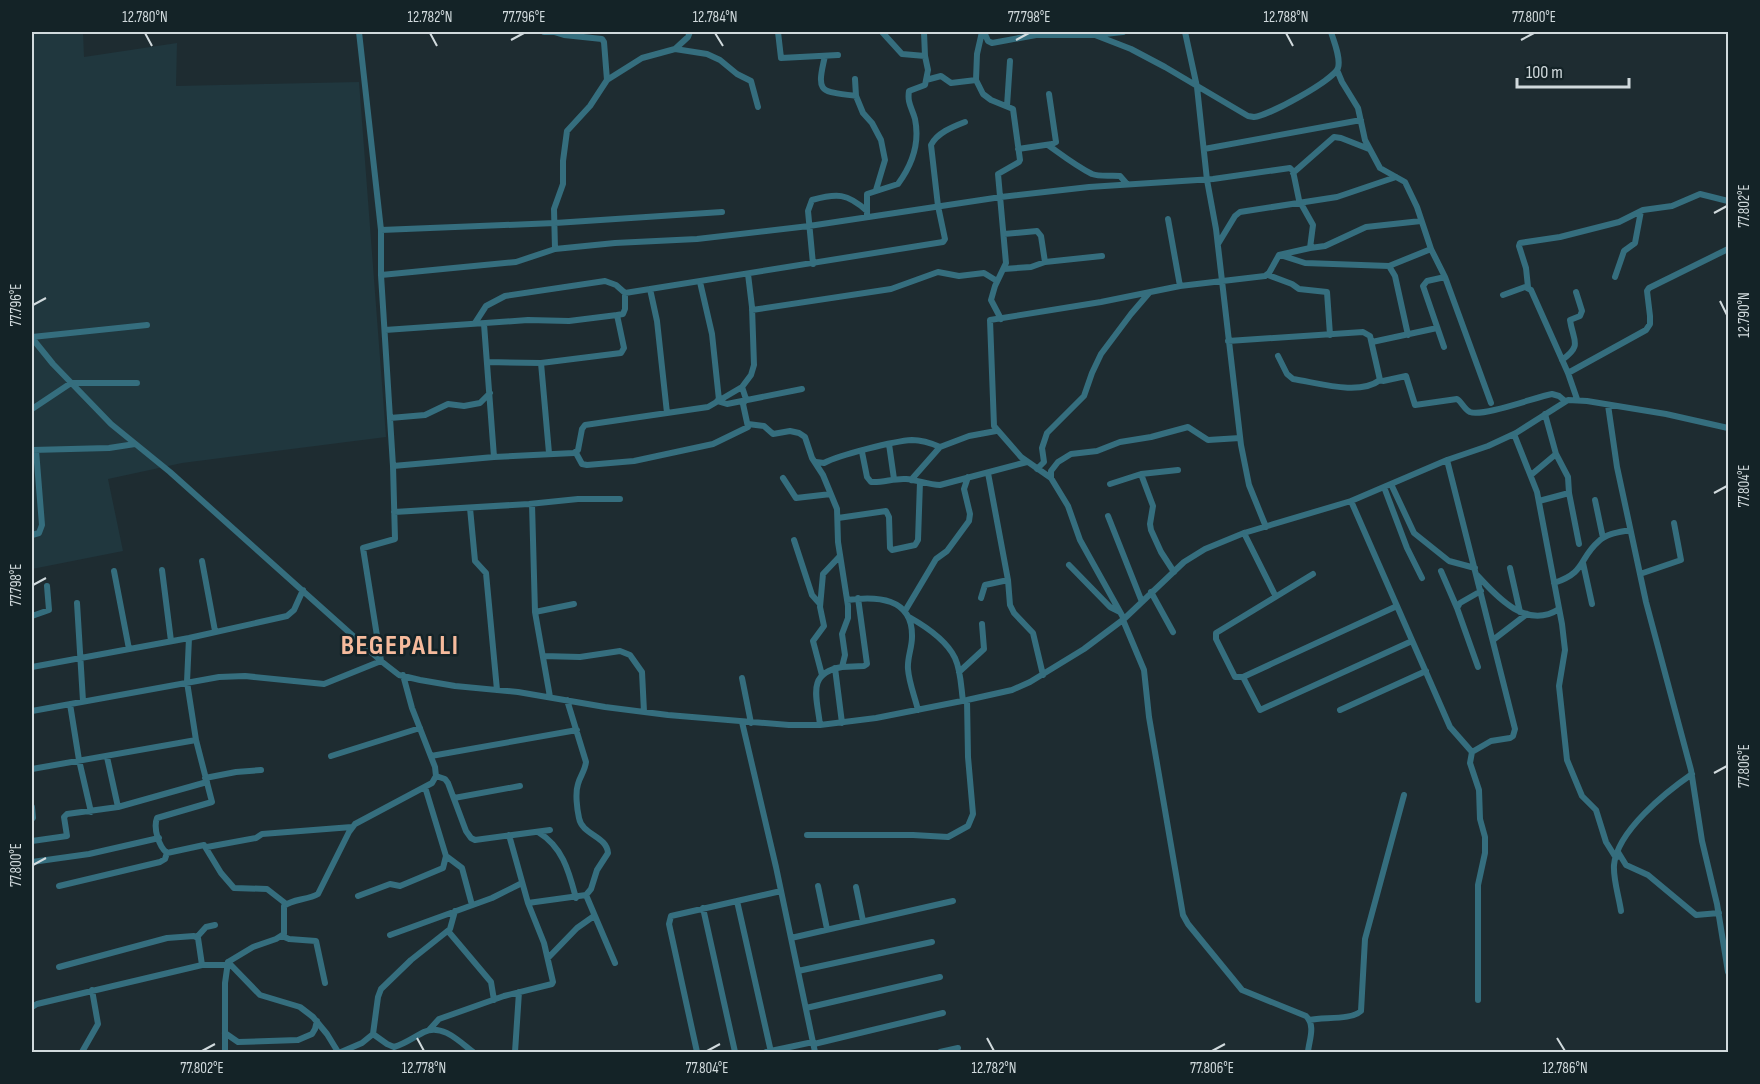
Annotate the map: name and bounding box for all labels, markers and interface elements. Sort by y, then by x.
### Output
text: 12.780°N [122,8,168,27]
text: 12.782°N [408,8,453,27]
text: 77.796°E [503,8,545,27]
text: 12.784°N [693,8,737,27]
text: 77.798°E [1008,8,1050,27]
text: 12.788°N [1264,8,1308,27]
text: 77.800°E [1512,8,1556,27]
scale bar [1517,51,1630,89]
text: 100 m [1526,62,1563,83]
text: 77.802°E [1735,184,1754,228]
text: 77.796°E [7,284,26,326]
text: 12.790°N [1735,292,1754,338]
text: 77.804°E [1735,464,1754,508]
text: 77.798°E [7,564,26,606]
district label: BEGEPALLI [341,629,459,662]
text: 77.806°E [1735,744,1754,788]
text: 77.800°E [7,843,26,887]
text: 77.802°E [180,1059,224,1078]
text: 12.778°N [402,1059,446,1078]
text: 77.804°E [685,1059,729,1078]
text: 12.782°N [972,1059,1017,1078]
text: 77.806°E [1190,1059,1234,1078]
text: 12.786°N [1542,1059,1588,1078]

